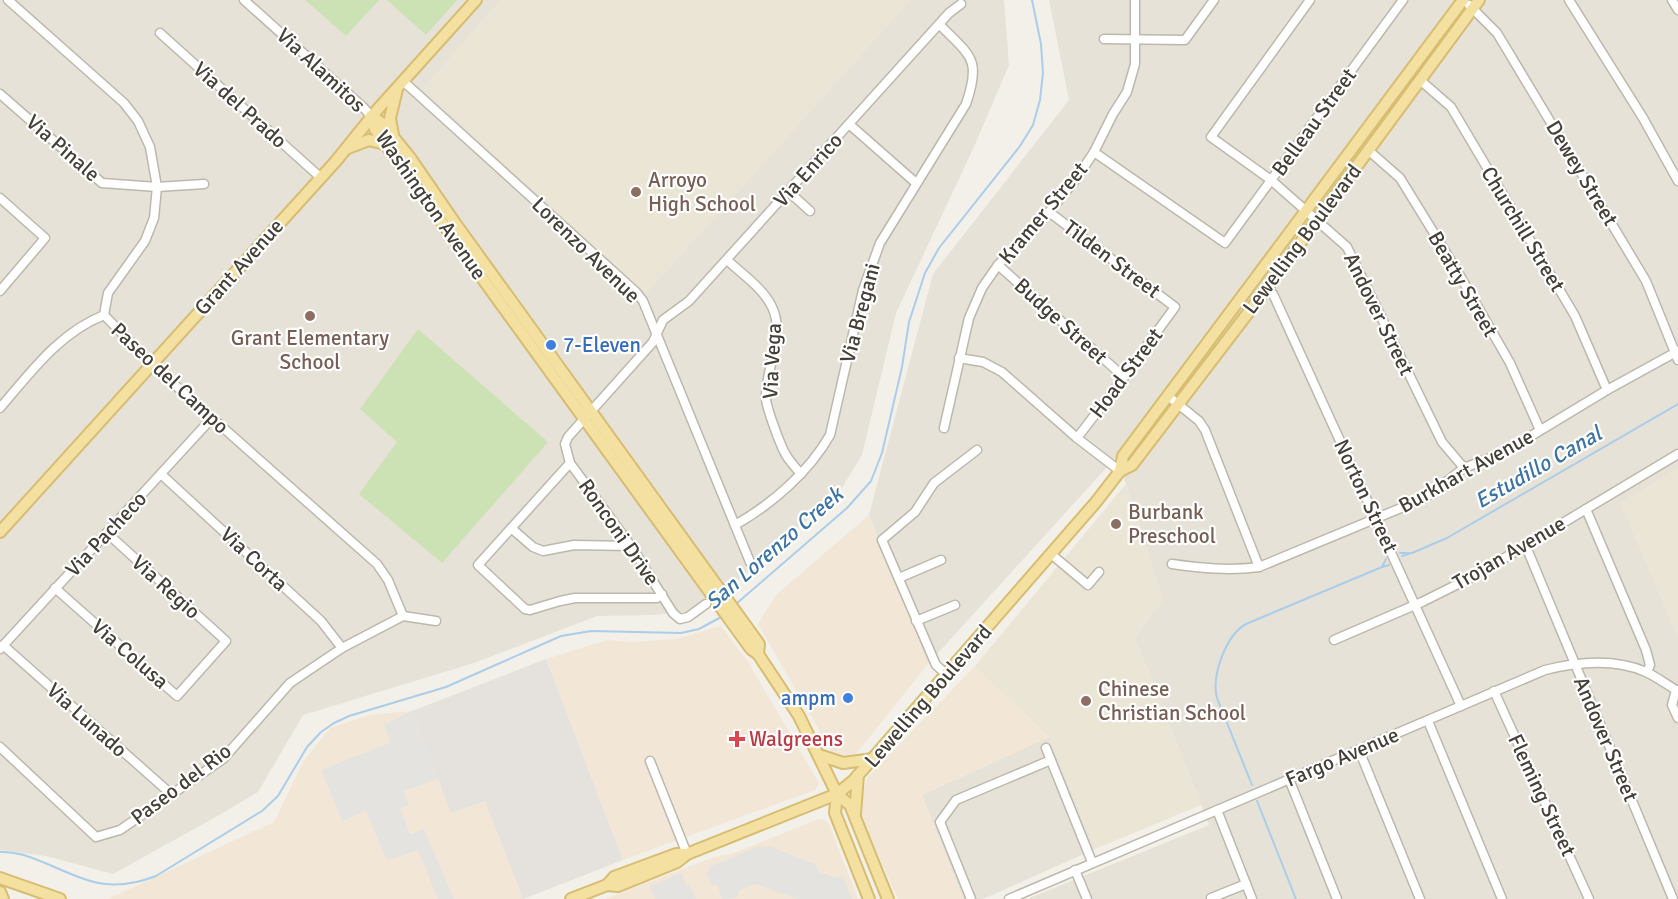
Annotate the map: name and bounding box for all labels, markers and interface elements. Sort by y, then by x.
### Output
street label: Via Alamitos [271,22,371,118]
street label: Via del Prado [188,56,292,154]
street label: Belleau Street [1266,63,1362,181]
street label: Via Pinale [21,109,105,187]
street label: Dewey Street [1540,116,1624,230]
street label: Washington Avenue [370,125,492,285]
street label: Via Enrico [768,128,848,212]
street label: Kramer Street [993,157,1093,269]
street label: Lewelling Boulevard [1237,159,1367,319]
street label: Churchill Street [1475,162,1571,296]
place label: Arroyo High School [648,167,756,217]
marker: Arroyo High School [629,185,643,199]
street label: Lorenzo Avenue [526,192,646,308]
street label: Grant Avenue [189,213,289,321]
street label: Tilden Street [1058,214,1166,304]
street label: Beatty Street [1422,227,1504,341]
street label: Andover Street [1338,249,1420,379]
street label: Via Bregani [834,260,886,366]
street label: Budge Street [1009,272,1113,370]
marker: Grant Elementary School [303,309,317,323]
street label: Paseo del Campo [106,317,234,439]
street label: Via Vega [757,322,787,400]
street label: Hoad Street [1084,323,1168,423]
place label: Grant Elementary School [231,325,389,375]
place label: 7-Eleven [563,332,641,358]
marker: 7-Eleven [544,338,558,352]
water label: Estudillo Canal [1470,419,1608,514]
street label: Burkhart Avenue [1394,423,1538,519]
street label: Norton Street [1328,435,1404,557]
street label: Ronconi Drive [573,474,665,590]
water label: San Lorenzo Creek [700,480,850,615]
street label: Via Pacheco [60,486,152,582]
place label: Burbank Preschool [1128,499,1216,549]
street label: Trojan Avenue [1448,510,1570,596]
marker: Burbank Preschool [1109,517,1123,531]
street label: Via Corta [215,521,293,597]
street label: Via Regio [126,549,206,625]
street label: Via Colusa [86,613,174,695]
street label: Lewelling Boulevard [859,619,997,773]
street label: Andover Street [1568,673,1644,805]
place label: Chinese Christian School [1098,676,1246,726]
street label: Via Lunado [42,677,132,763]
place label: ampm [781,685,836,711]
marker: ampm [841,691,855,705]
marker: Chinese Christian School [1079,694,1093,708]
street label: Fargo Avenue [1281,721,1403,793]
place label: Walgreens [749,726,843,752]
street label: Fleming Street [1502,730,1582,860]
marker: Walgreens [730,732,744,746]
street label: Paseo del Rio [126,738,236,830]

